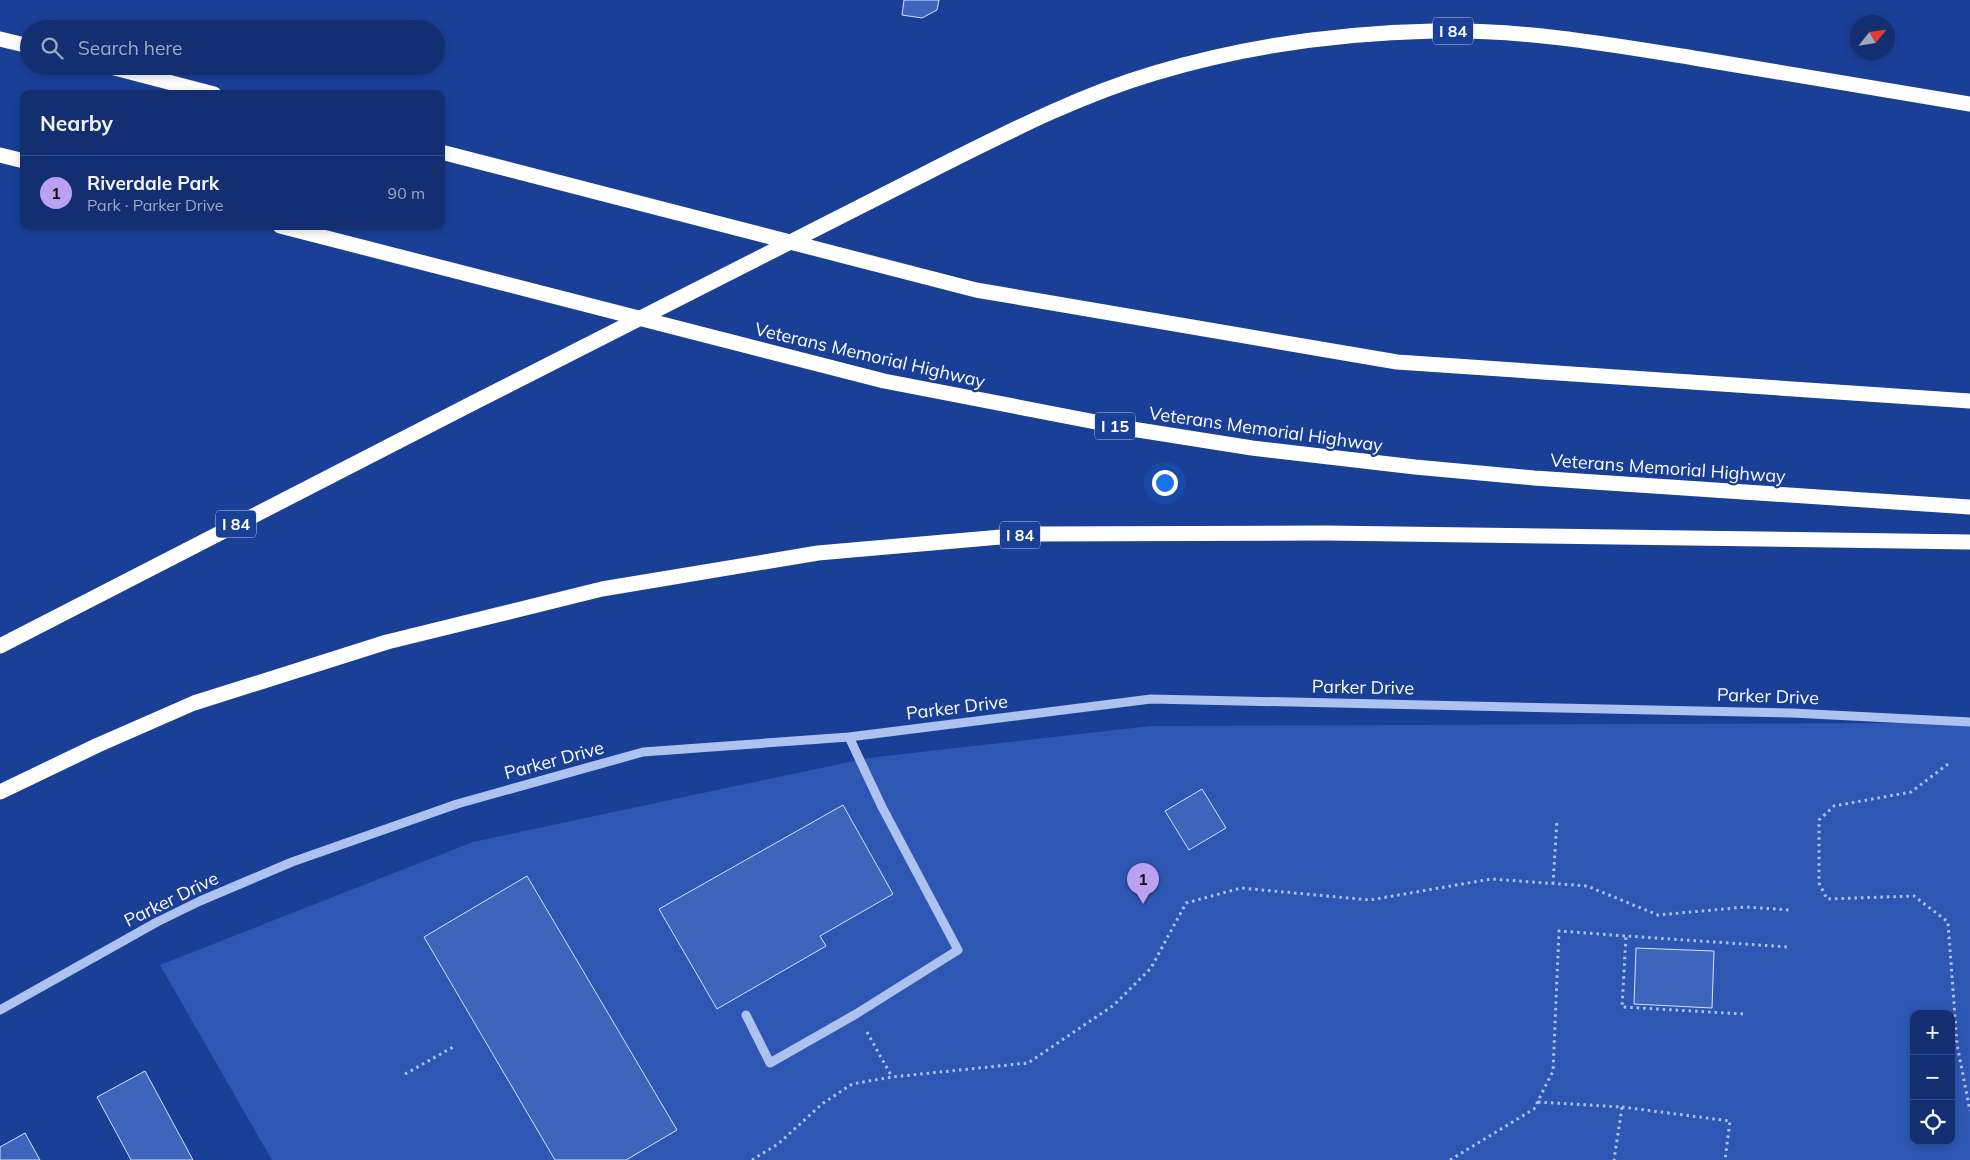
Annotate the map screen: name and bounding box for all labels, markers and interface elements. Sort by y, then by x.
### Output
north arrow [1850,15,1895,60]
road number: I 84 [1433,18,1473,44]
search box [20,20,445,75]
icon: search [38,34,66,62]
text: Search here [78,36,182,60]
text: Nearby [40,110,113,136]
text: Riverdale Park [87,171,219,195]
text: 1 [51,183,61,203]
text: 90 m [388,183,425,203]
text: Park · Parker Drive [87,195,224,215]
street label: Veterans Memorial Highway [753,317,988,393]
street label: Veterans Memorial Highway [1148,401,1385,457]
road number: I 15 [1095,412,1135,440]
street label: Veterans Memorial Highway [1550,448,1787,488]
your location [1152,470,1178,496]
road number: I 84 [216,510,256,538]
road number: I 84 [1000,522,1040,548]
street label: Parker Drive [1312,675,1414,699]
street label: Parker Drive [1717,683,1819,709]
street label: Parker Drive [905,689,1009,725]
street label: Parker Drive [502,736,606,784]
pin: 1 [1127,863,1159,904]
street label: Parker Drive [120,866,222,932]
map controls [1910,1010,1955,1145]
button: + [1910,1010,1955,1055]
button: − [1910,1055,1955,1100]
button: locate [1910,1100,1955,1145]

